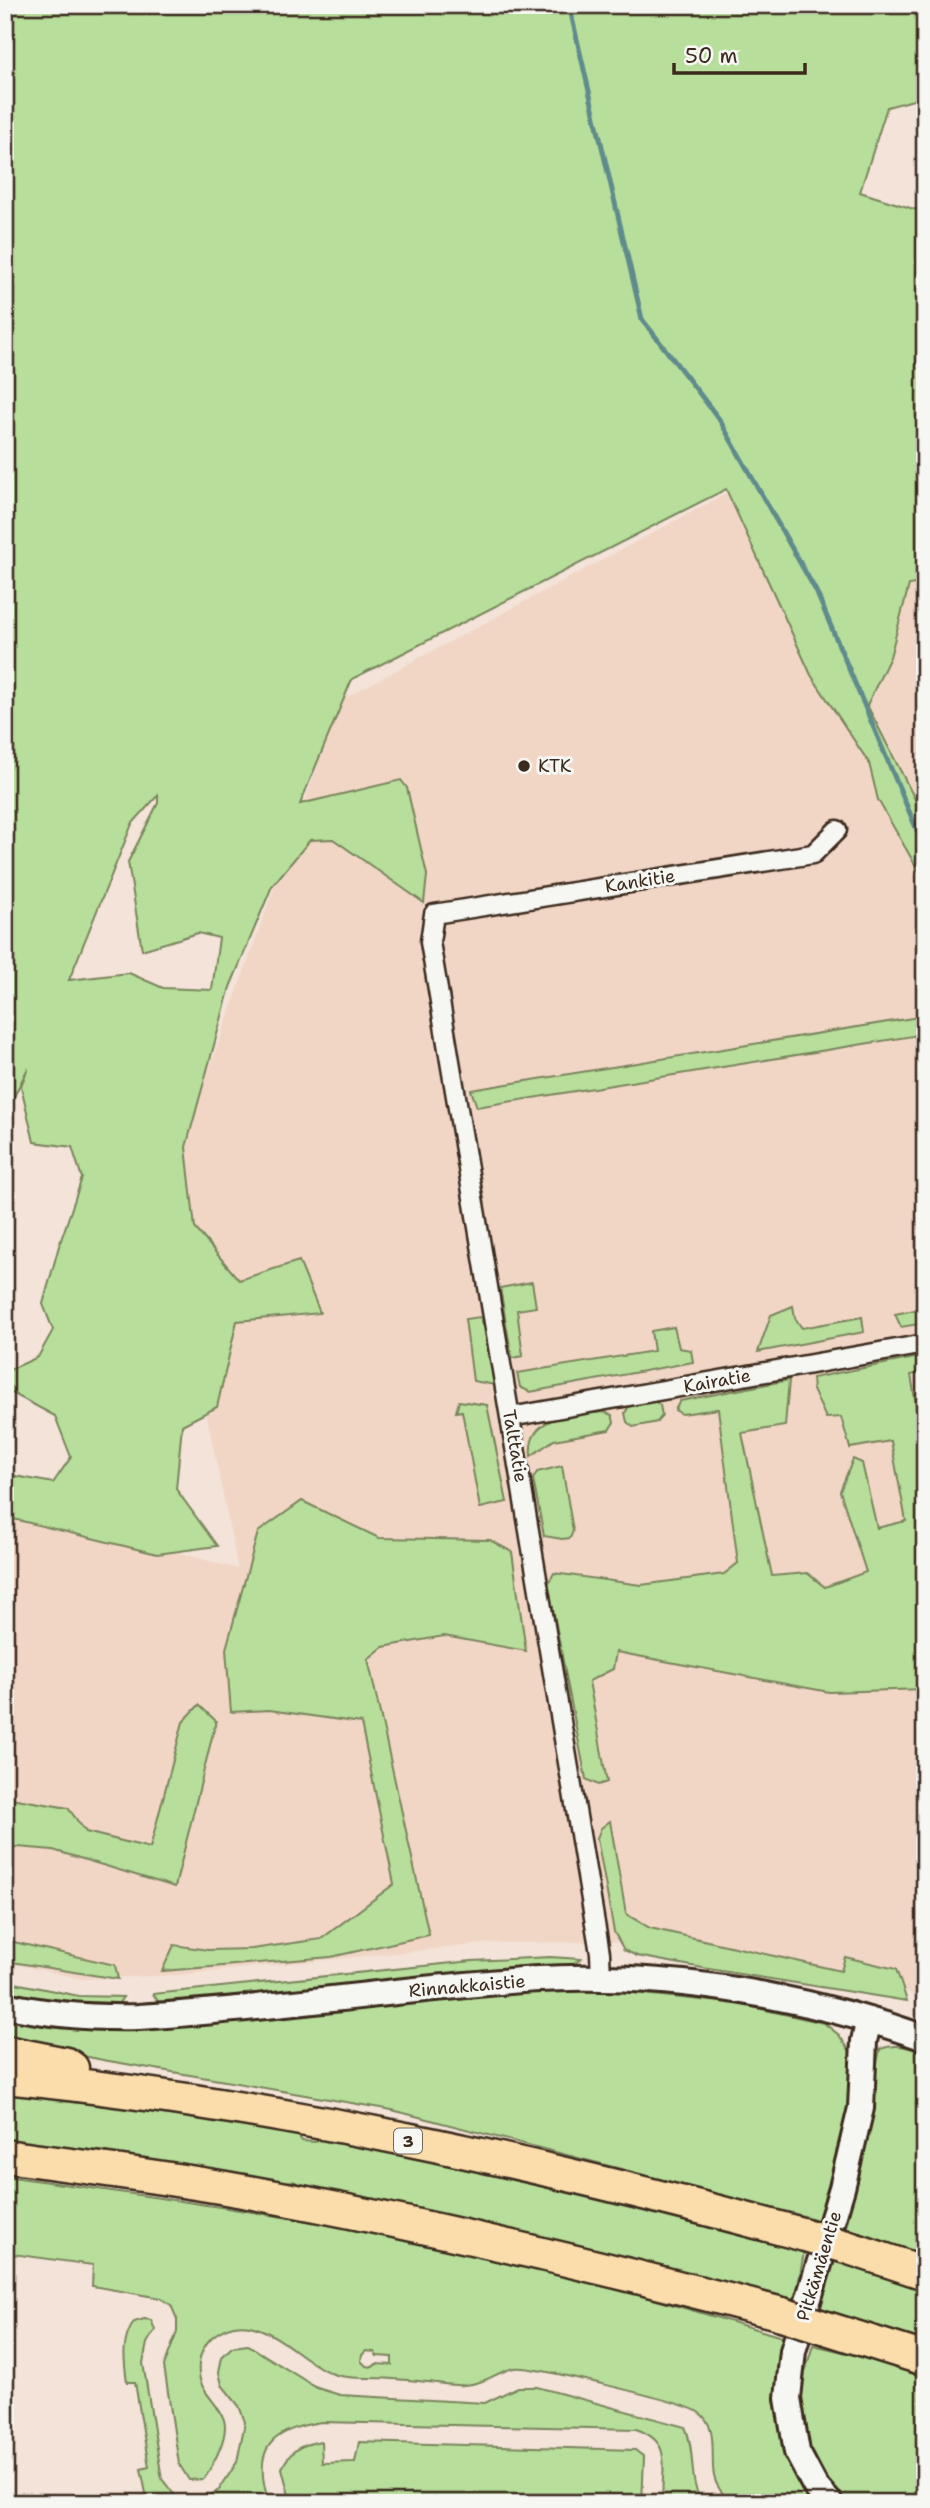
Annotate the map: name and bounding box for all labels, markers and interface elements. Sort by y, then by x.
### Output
scale bar [674,32,806,76]
text: 50 m [685,42,738,70]
place label: KTK [538,754,572,778]
marker: KTK [516,758,532,774]
street label: Kankitie [603,864,677,898]
street label: Kairatie [682,1363,752,1399]
street label: Talttatie [497,1408,533,1484]
street label: Rinnakkaistie [408,1969,526,2003]
road number: 3 [394,2128,422,2154]
street label: Pitkämäentie [791,2208,847,2324]

